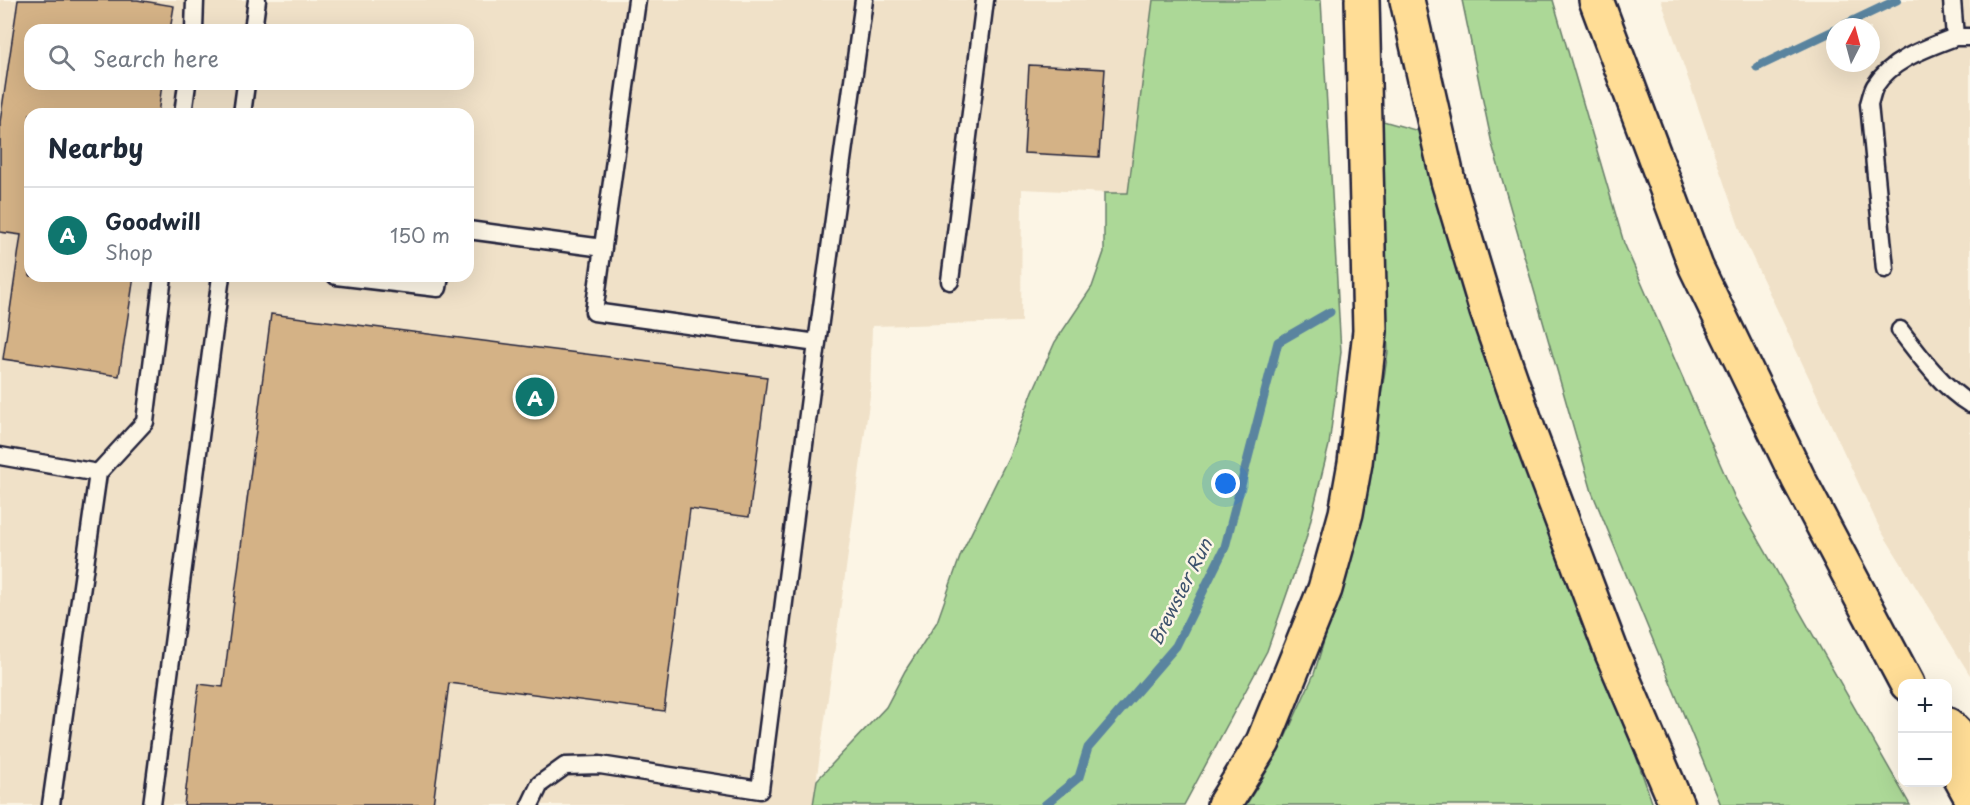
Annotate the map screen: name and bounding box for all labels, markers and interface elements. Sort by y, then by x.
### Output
north arrow [1826,18,1880,72]
search box [24,24,474,90]
icon: search [45,41,78,74]
text: Search here [93,41,219,74]
text: Nearby [48,128,143,167]
text: Goodwill [105,204,200,237]
text: A [60,220,75,250]
text: 150 m [390,220,450,250]
text: Shop [105,237,153,267]
pin: A [516,374,554,420]
your location [1211,469,1240,498]
water label: Brewster Run [1141,532,1219,649]
map controls [1898,679,1952,787]
button: + [1898,679,1952,733]
button: − [1898,733,1952,787]

